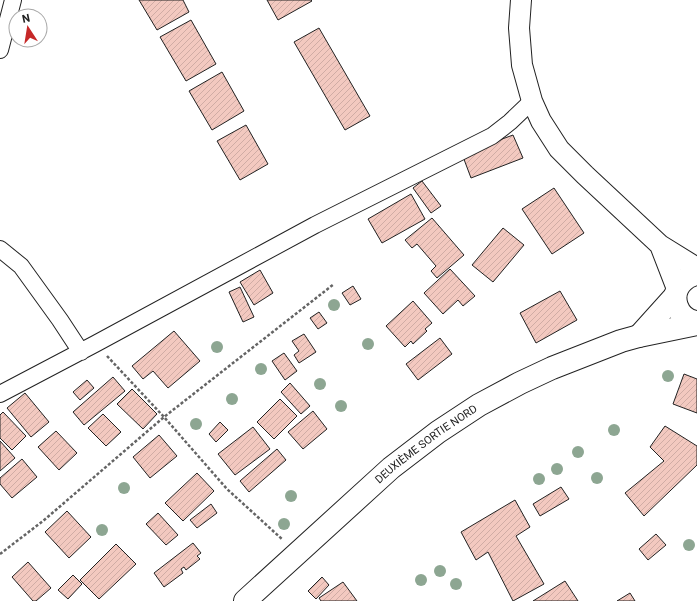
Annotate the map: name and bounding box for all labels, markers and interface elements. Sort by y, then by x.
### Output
north arrow [8,8,48,48]
text: N [21,11,31,26]
street label: DEUXIÈME SORTIE NORD [373,402,480,486]

